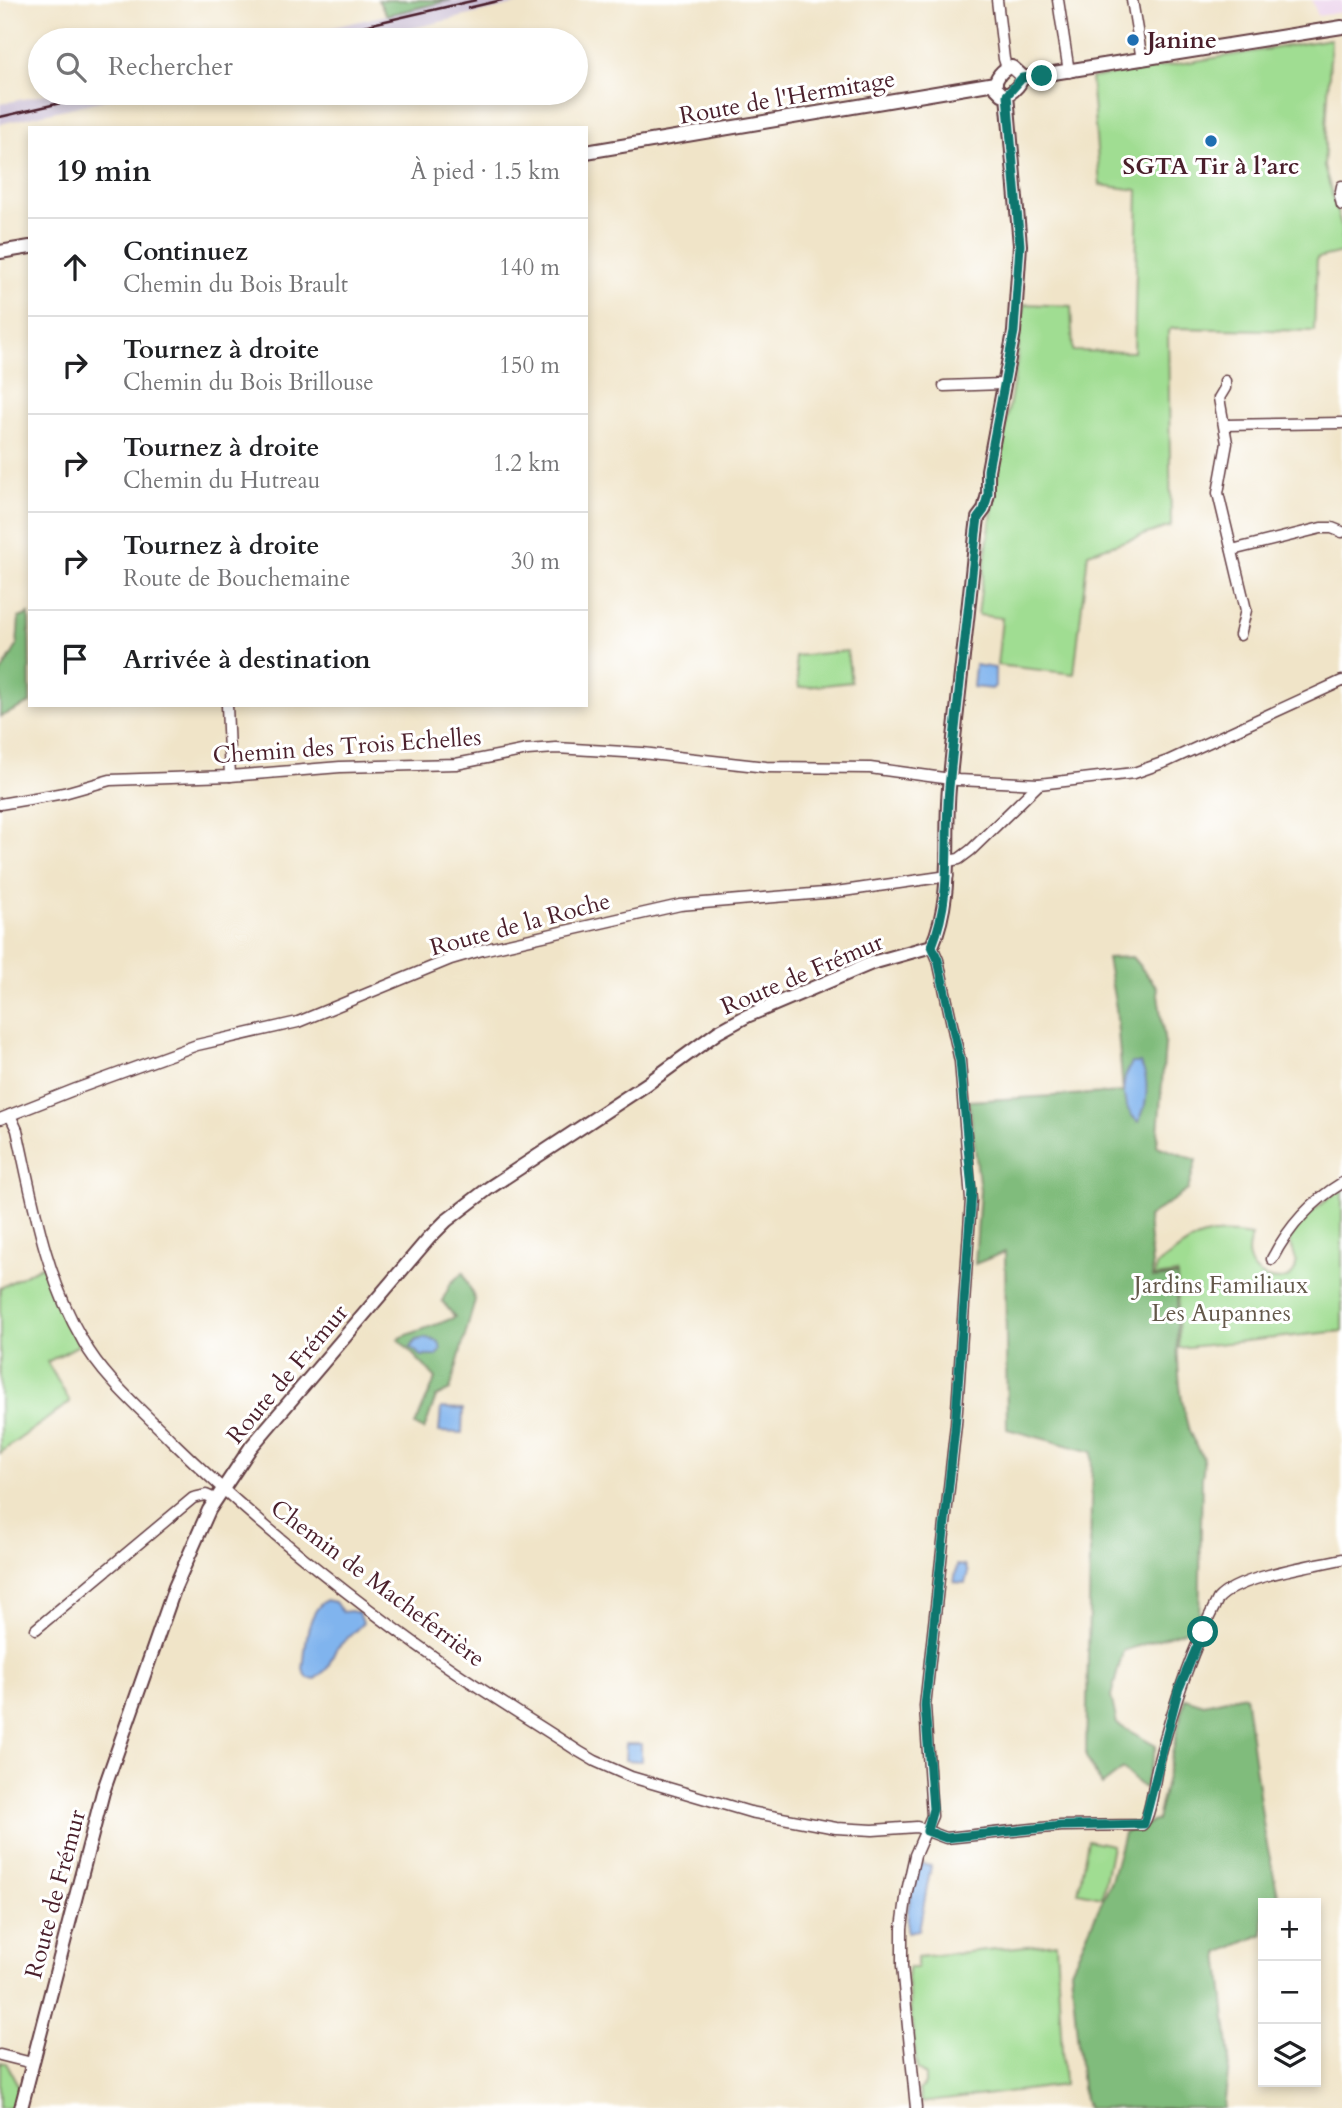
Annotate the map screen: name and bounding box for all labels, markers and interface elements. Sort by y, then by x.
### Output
place label: Janine [1144,24,1217,57]
search box [28,28,588,105]
marker: Janine [1125,32,1141,48]
icon: search [52,48,90,86]
text: Rechercher [108,49,233,84]
route end [1026,60,1057,91]
street label: Route de l'Hermitage [677,62,898,133]
marker: SGTA Tir à l’arc [1203,133,1219,149]
place label: SGTA Tir à l’arc [1123,150,1299,183]
text: 19 min [56,151,151,192]
text: À pied · 1.5 km [411,156,560,187]
text: Continuez [123,234,248,269]
icon: ahead [56,248,94,286]
text: 140 m [499,252,560,283]
text: Chemin du Bois Brault [123,269,348,300]
text: Tournez à droite [123,332,319,367]
icon: right [56,346,94,384]
text: 150 m [499,350,560,381]
text: Chemin du Bois Brillouse [123,367,374,398]
text: Tournez à droite [123,430,319,465]
icon: right [56,444,94,482]
text: 1.2 km [493,448,560,479]
text: Chemin du Hutreau [123,465,320,496]
text: Tournez à droite [123,528,319,563]
icon: right [56,542,94,580]
text: 30 m [511,546,560,577]
text: Route de Bouchemaine [123,563,350,594]
icon: arrive [56,640,94,678]
text: Arrivée à destination [123,642,371,677]
street label: Chemin des Trois Echelles [212,721,482,772]
street label: Route de la Roche [426,885,614,964]
street label: Route de Frémur [716,925,889,1024]
park label: Jardins Familiaux Les Aupannes [1131,1269,1308,1330]
street label: Route de Frémur [219,1297,356,1451]
street label: Chemin de Macheferrière [264,1492,492,1675]
route start [1187,1616,1218,1647]
street label: Route de Frémur [17,1806,94,1982]
map controls [1258,1898,1321,2087]
button: + [1258,1898,1321,1961]
button: − [1258,1961,1321,2024]
button: layers [1258,2024,1321,2087]

